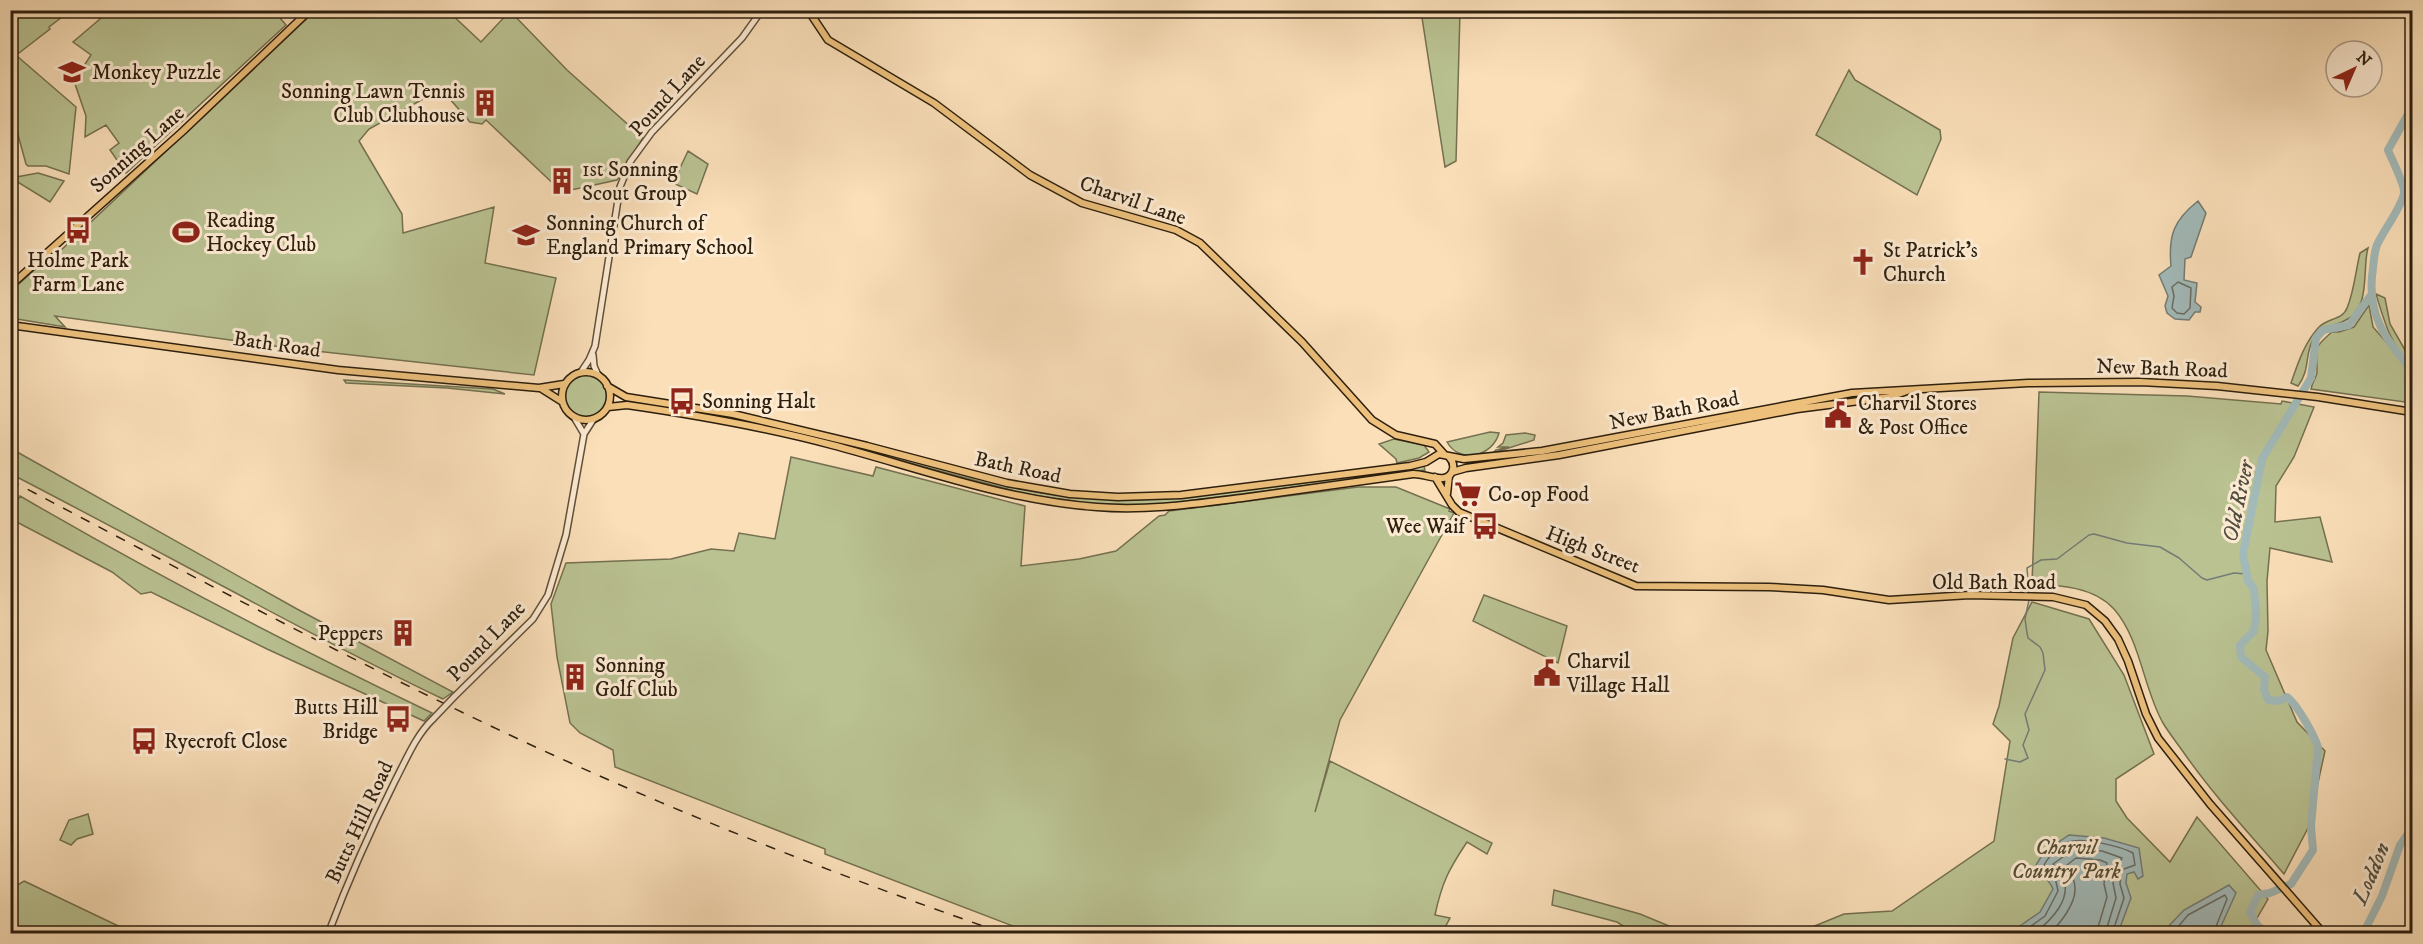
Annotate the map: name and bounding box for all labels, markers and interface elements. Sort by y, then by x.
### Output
north arrow [2324,39,2384,99]
text: N [2352,47,2375,71]
street label: Pound Lane [624,49,712,142]
school or university icon: Monkey Puzzle [57,57,87,87]
place label: Monkey Puzzle [92,60,221,86]
place label: Sonning Lawn Tennis Club Clubhouse [281,79,465,129]
building icon: Sonning Lawn Tennis Club Clubhouse [470,88,500,118]
street label: Sonning Lane [85,100,190,199]
place label: 1st Sonning Scout Group [582,157,687,207]
building icon: 1st Sonning Scout Group [547,166,577,196]
street label: Charvil Lane [1076,171,1190,231]
place label: Reading Hockey Club [206,208,316,258]
place label: Sonning Church of England Primary School [546,211,754,261]
bus stop icon: Holme Park Farm Lane [63,215,93,245]
sports icon: Reading Hockey Club [171,217,201,247]
school or university icon: Sonning Church of England Primary School [511,220,541,250]
place label: St Patrick's Church [1883,238,1978,288]
church icon: St Patrick's Church [1848,247,1878,277]
place label: Holme Park Farm Lane [27,248,130,298]
street label: Bath Road [232,326,323,364]
street label: New Bath Road [2096,354,2229,384]
bus stop icon: Sonning Halt [667,386,697,416]
street label: New Bath Road [1607,386,1742,436]
place label: Sonning Halt [702,389,816,415]
place label: Charvil Stores & Post Office [1858,391,1977,441]
public building icon: Charvil Stores & Post Office [1823,400,1853,430]
street label: Bath Road [972,446,1064,490]
water label: Old River [2217,456,2261,545]
supermarket icon: Co-op Food [1453,479,1483,509]
place label: Co-op Food [1488,482,1590,508]
bus stop icon: Wee Waif [1470,511,1500,541]
place label: Wee Waif [1385,514,1468,540]
street label: High Street [1542,520,1644,580]
street label: Old Bath Road [1932,570,2056,596]
street label: Pound Lane [442,596,532,687]
building icon: Peppers [388,618,418,648]
place label: Peppers [318,621,383,647]
place label: Charvil Village Hall [1566,649,1670,699]
place label: Sonning Golf Club [595,653,678,703]
public building icon: Charvil Village Hall [1532,658,1562,688]
building icon: Sonning Golf Club [560,662,590,692]
place label: Butts Hill Bridge [294,695,379,745]
bus stop icon: Butts Hill Bridge [383,704,413,734]
bus stop icon: Ryecroft Close [129,726,159,756]
place label: Ryecroft Close [164,729,288,755]
street label: Butts Hill Road [320,757,400,888]
park label: Charvil Country Park [2011,835,2121,885]
water label: Loddon [2346,839,2396,910]

